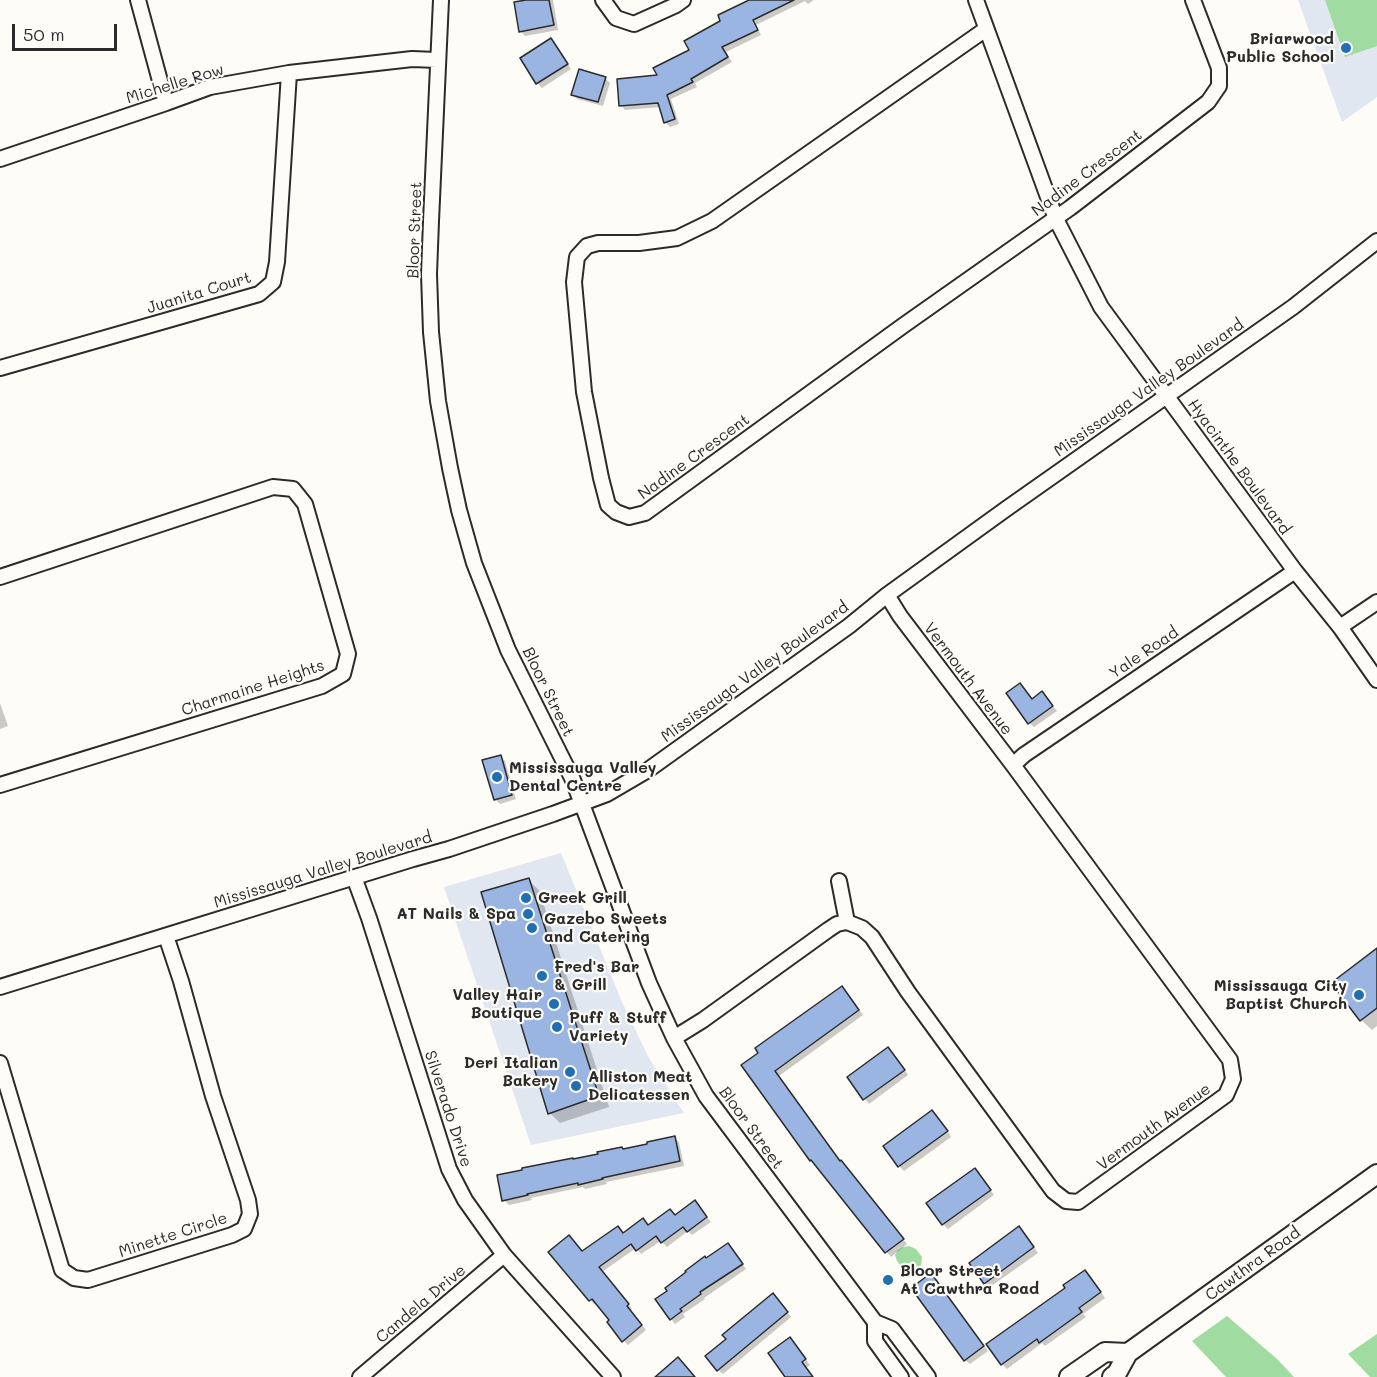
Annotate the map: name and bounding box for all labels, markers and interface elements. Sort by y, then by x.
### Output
scale bar [15,12,120,50]
text: 50 m [23,22,65,46]
place label: Briarwood Public School [1226,29,1334,67]
marker: Briarwood Public School [1339,41,1353,55]
street label: Michelle Row [124,60,226,108]
street label: Nadine Crescent [1028,125,1146,221]
street label: Bloor Street [404,181,426,279]
street label: Juanita Court [144,268,254,318]
street label: Mississauga Valley Boulevard [1050,315,1248,461]
street label: Hyacinthe Boulevard [1183,396,1295,538]
street label: Nadine Crescent [635,410,753,504]
street label: Mississauga Valley Boulevard [657,597,853,747]
street label: Vermouth Avenue [919,619,1017,739]
street label: Yale Road [1106,623,1182,683]
street label: Bloor Street [518,644,578,740]
street label: Charmaine Heights [179,656,327,720]
place label: Mississauga Valley Dental Centre [509,758,656,796]
marker: Mississauga Valley Dental Centre [490,770,504,784]
street label: Mississauga Valley Boulevard [212,828,434,912]
place label: Greek Grill [538,888,627,908]
marker: Greek Grill [519,891,533,905]
place label: AT Nails & Spa [396,904,516,924]
marker: AT Nails & Spa [521,907,535,921]
place label: Gazebo Sweets and Catering [544,909,667,947]
marker: Gazebo Sweets and Catering [525,921,539,935]
place label: Fred's Bar & Grill [554,957,639,995]
marker: Fred's Bar & Grill [535,969,549,983]
place label: Mississauga City Baptist Church [1214,976,1347,1014]
place label: Valley Hair Boutique [453,985,542,1023]
marker: Mississauga City Baptist Church [1352,988,1366,1002]
marker: Valley Hair Boutique [547,997,561,1011]
place label: Puff & Stuff Variety [569,1008,666,1046]
marker: Puff & Stuff Variety [550,1020,564,1034]
street label: Silverado Drive [420,1048,476,1170]
place label: Deri Italian Bakery [464,1053,558,1091]
marker: Deri Italian Bakery [563,1065,577,1079]
place label: Alliston Meat Delicatessen [588,1067,692,1105]
marker: Alliston Meat Delicatessen [569,1079,583,1093]
street label: Vermouth Avenue [1093,1079,1215,1175]
street label: Bloor Street [715,1083,787,1173]
street label: Minette Circle [116,1208,230,1262]
street label: Cawthra Road [1202,1223,1304,1305]
street label: Candela Drive [372,1261,470,1347]
place label: Bloor Street At Cawthra Road [900,1261,1039,1299]
marker: Bloor Street At Cawthra Road [881,1273,895,1287]

